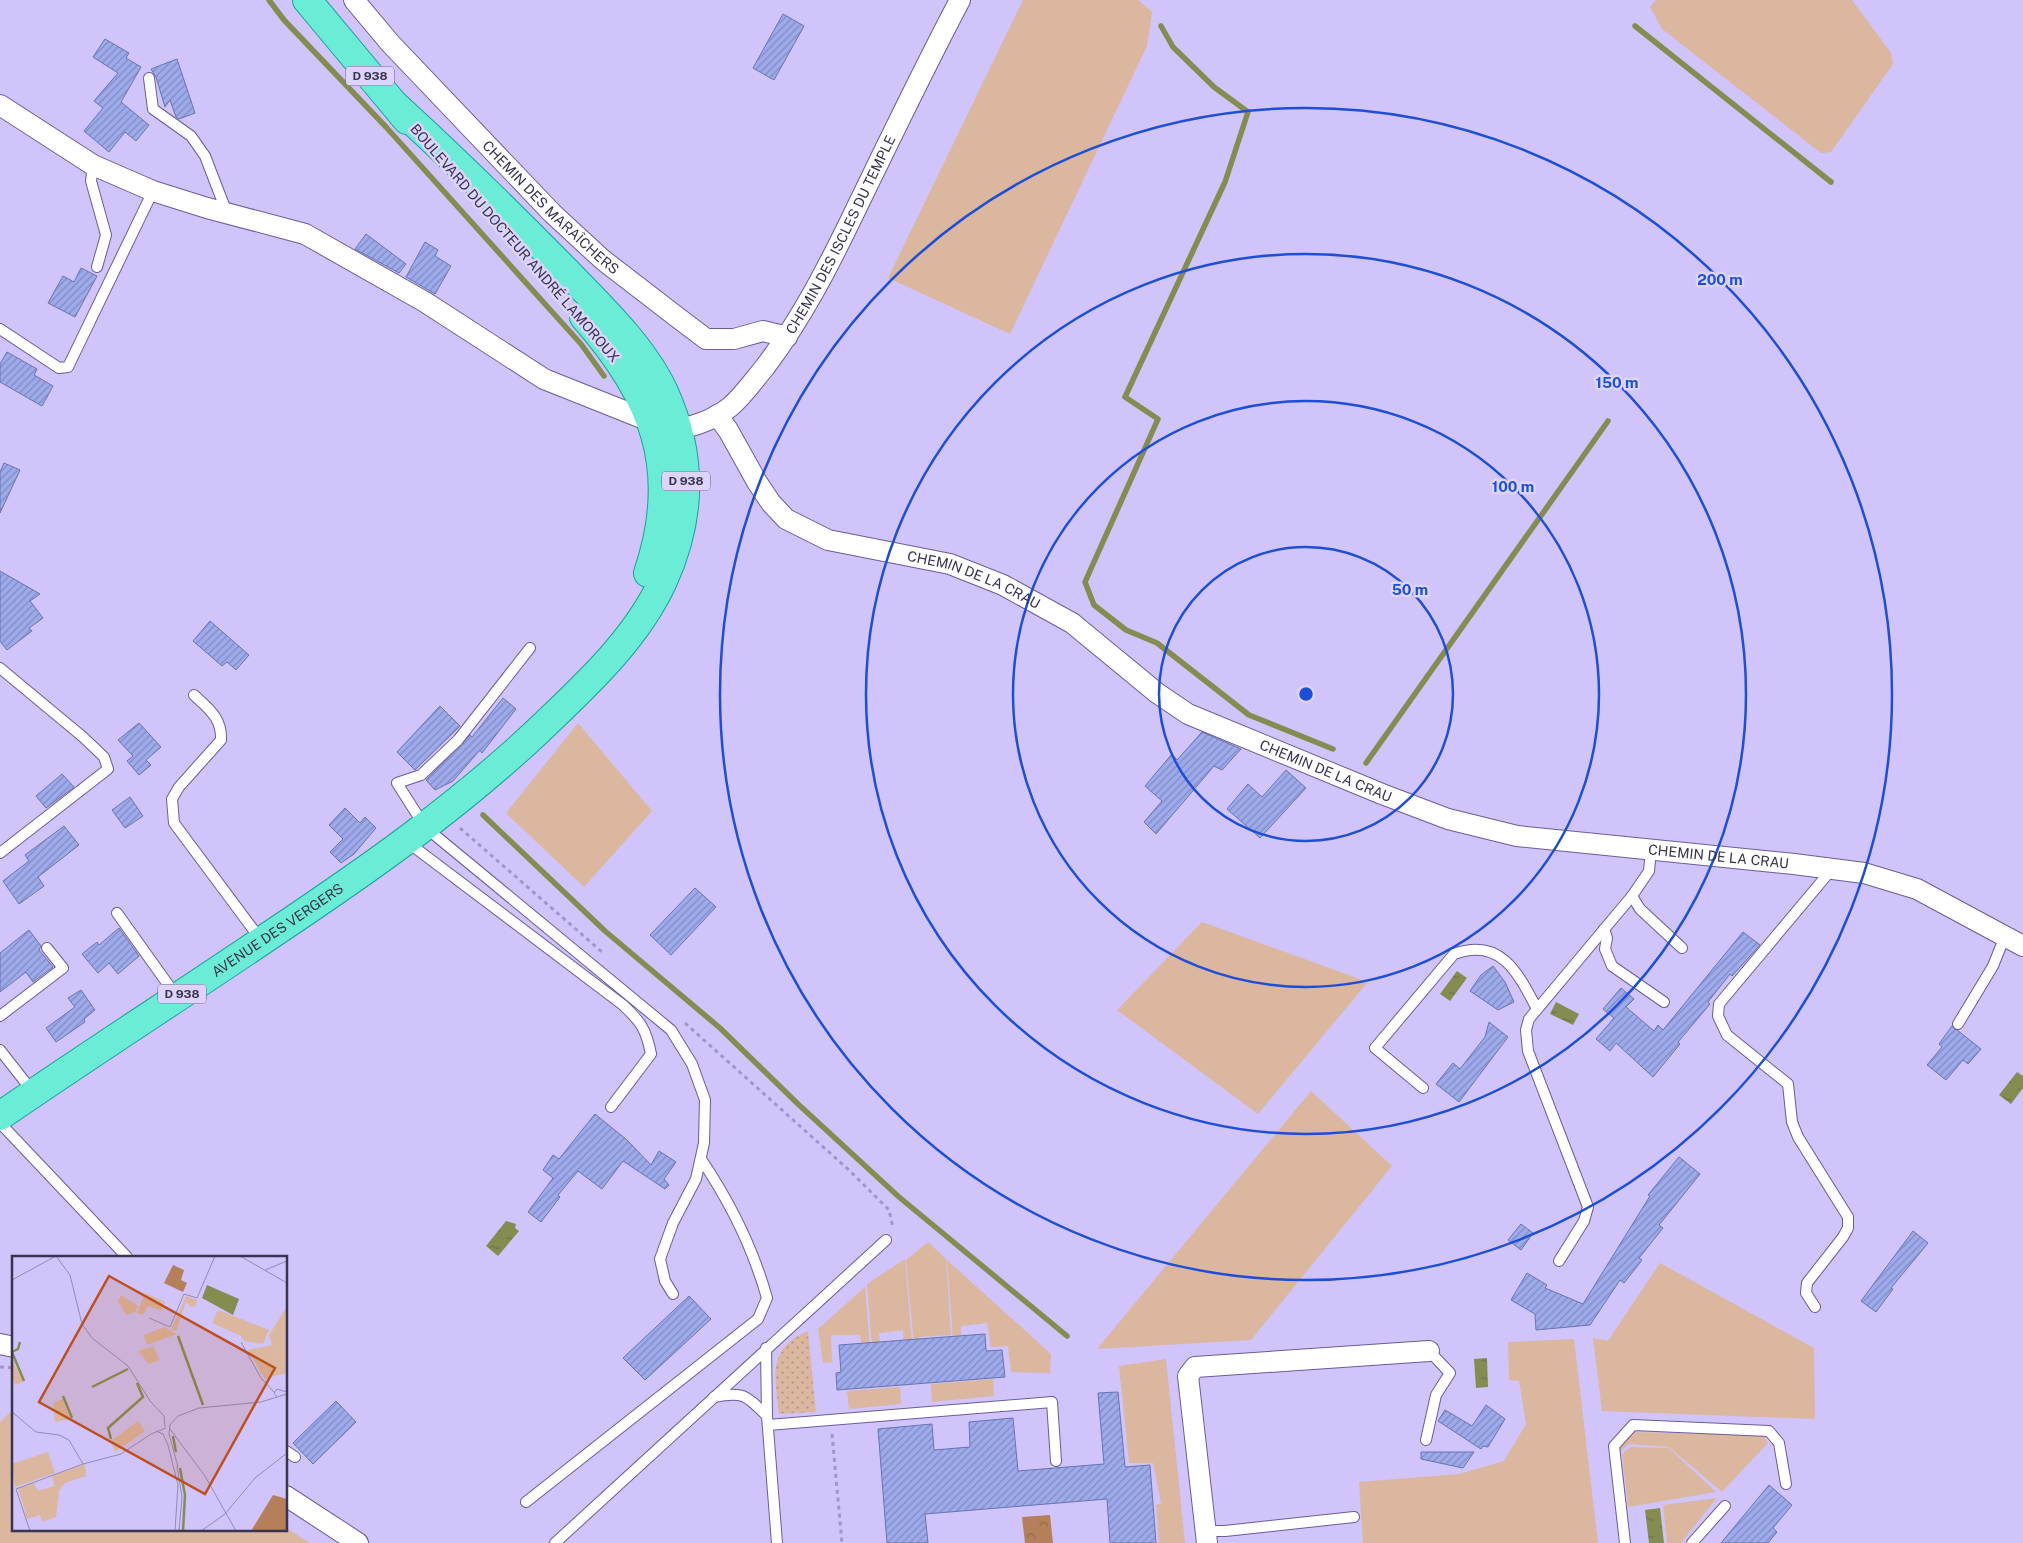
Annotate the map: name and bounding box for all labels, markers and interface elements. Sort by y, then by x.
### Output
road number: D 938 [346,66,394,85]
street label: BOULEVARD DU DOCTEUR ANDRÉ LAMOROUX [407,120,624,365]
street label: CHEMIN DES ISCLES DU TEMPLE [782,133,899,337]
street label: CHEMIN DES MARAÎCHERS [479,137,622,277]
text: 200 m [1697,271,1743,288]
text: 150 m [1595,374,1639,391]
road number: D 938 [662,472,710,491]
text: 100 m [1492,478,1534,495]
street label: CHEMIN DE LA CRAU [906,548,1043,612]
text: 50 m [1392,581,1428,598]
centre of rings [1297,685,1315,703]
street label: CHEMIN DE LA CRAU [1257,736,1394,805]
street label: CHEMIN DE LA CRAU [1647,841,1790,871]
street label: AVENUE DES VERGERS [209,880,346,980]
road number: D 938 [158,984,206,1004]
inset map [12,1256,288,1530]

